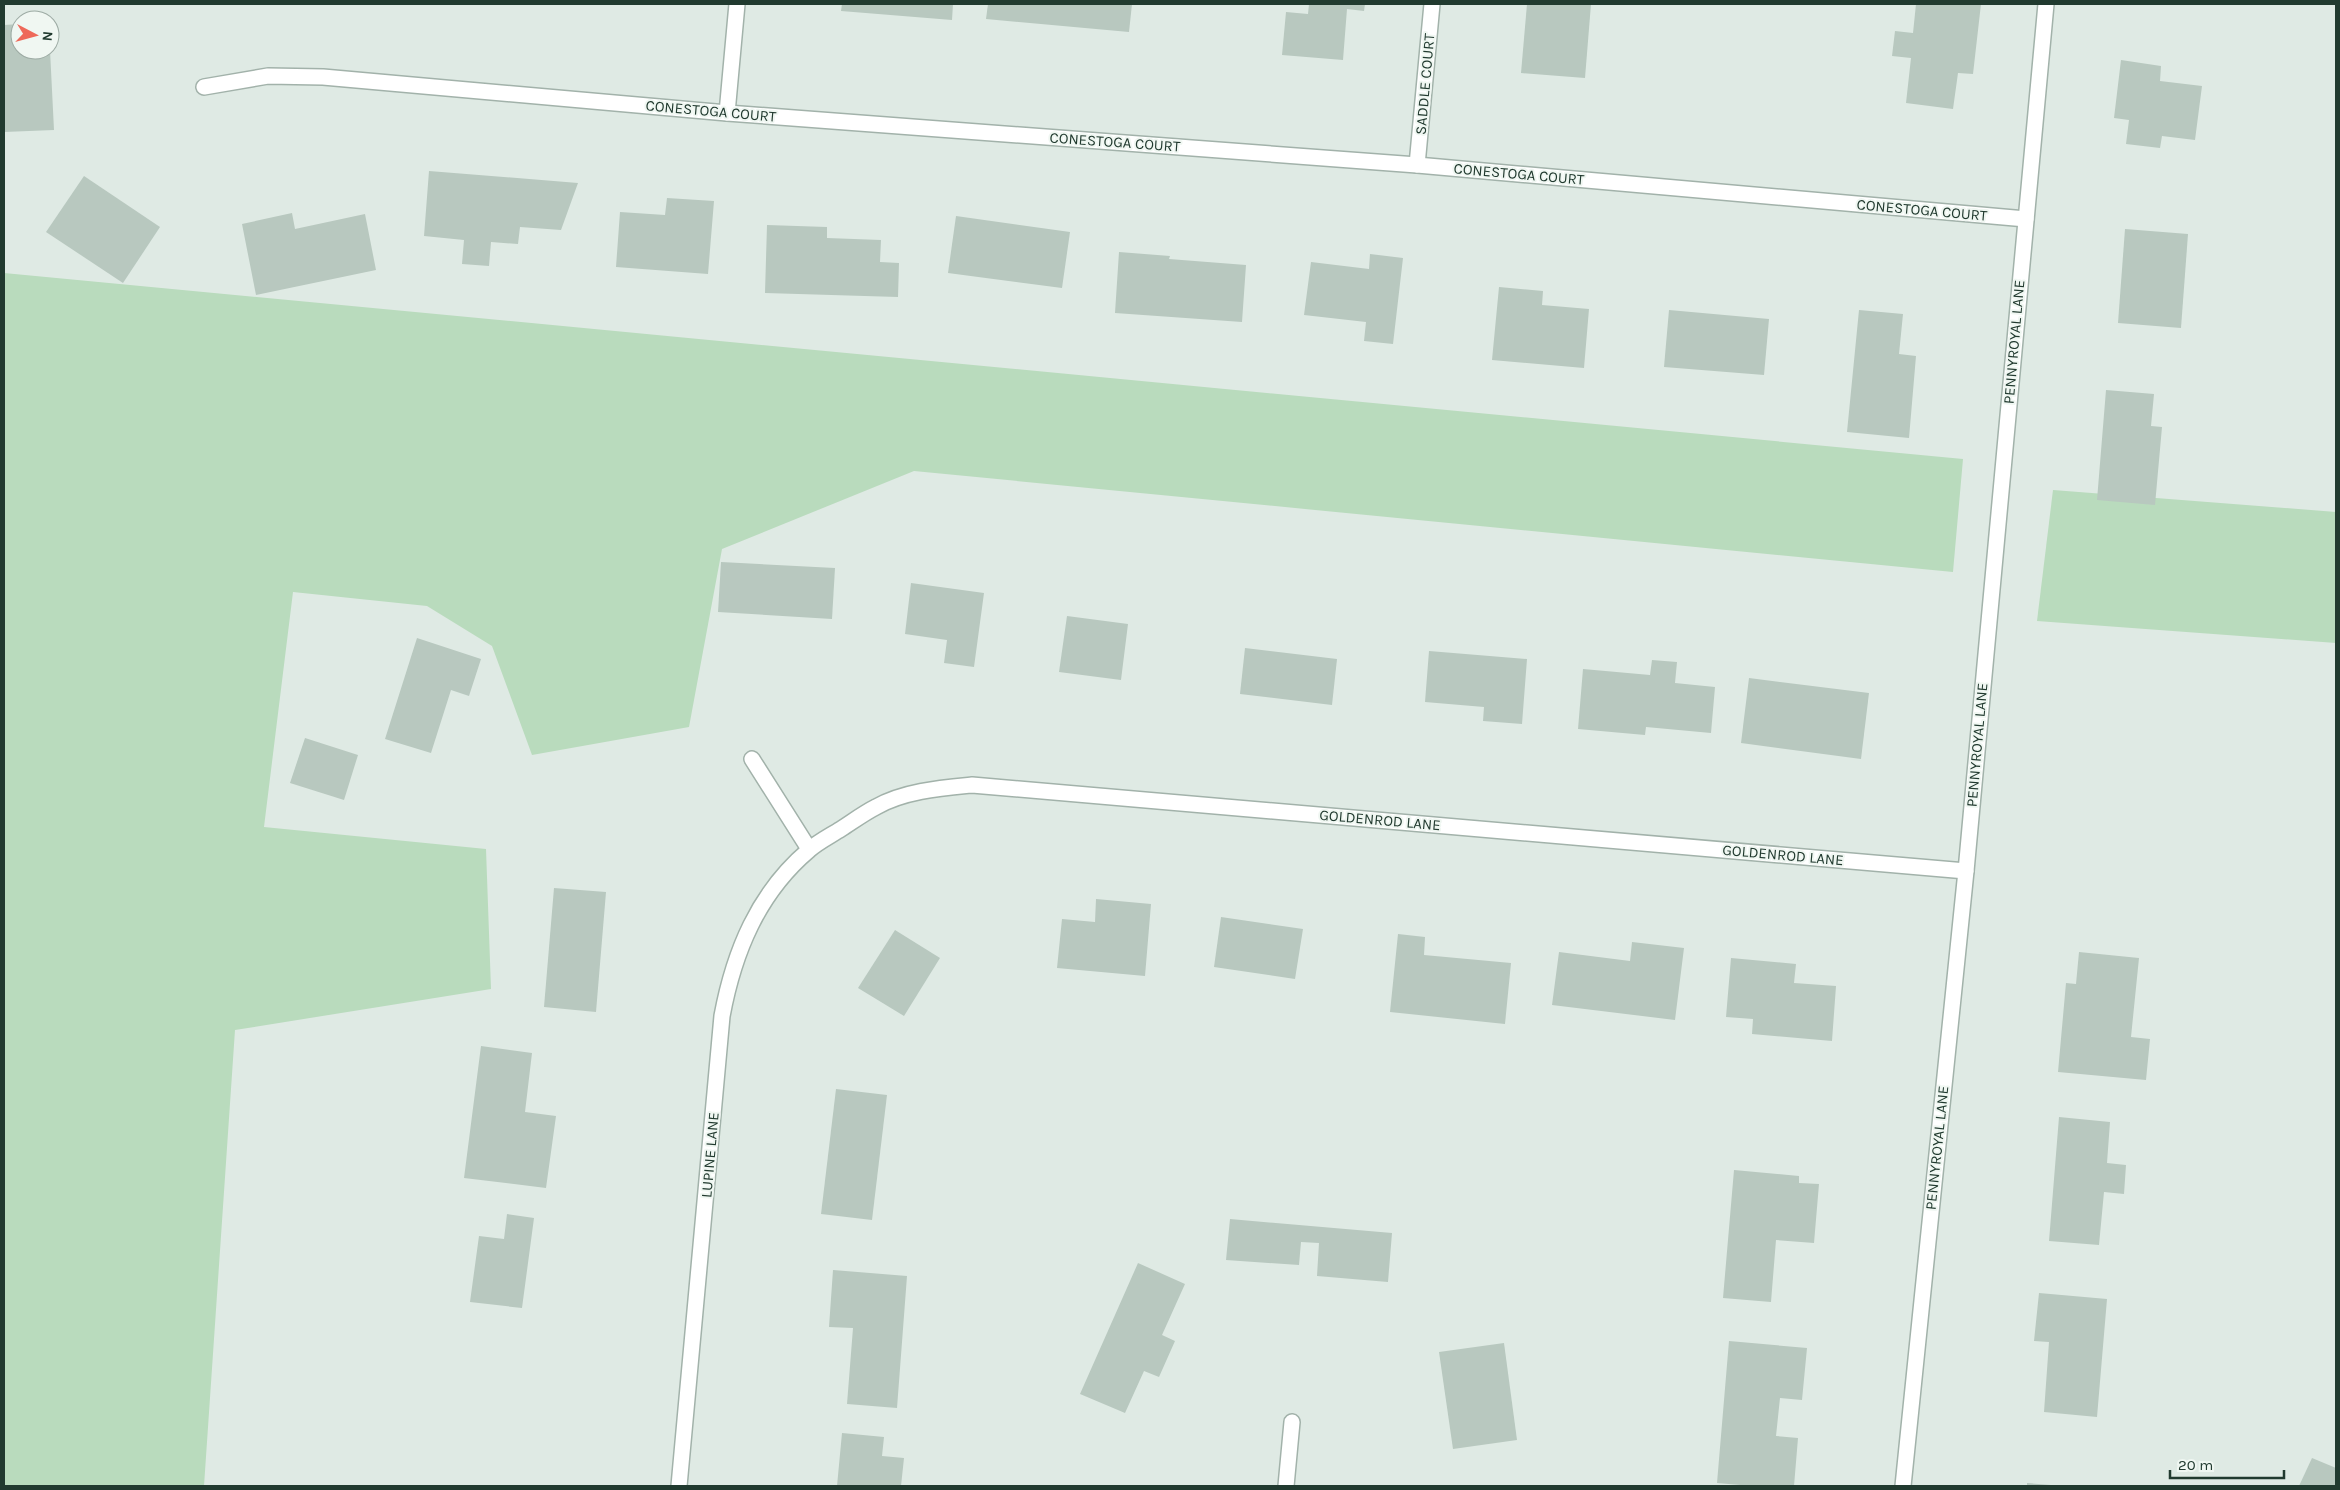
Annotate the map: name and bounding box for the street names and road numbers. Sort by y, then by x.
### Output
street label: SADDLE COURT [1412,32,1438,136]
street label: CONESTOGA COURT [645,96,778,126]
street label: CONESTOGA COURT [1049,128,1181,156]
street label: CONESTOGA COURT [1453,159,1586,189]
street label: CONESTOGA COURT [1856,195,1989,225]
street label: PENNYROYAL LANE [2000,279,2028,405]
street label: PENNYROYAL LANE [1963,682,1991,808]
street label: GOLDENROD LANE [1319,806,1441,834]
street label: GOLDENROD LANE [1722,841,1844,869]
street label: PENNYROYAL LANE [1922,1085,1952,1211]
street label: LUPINE LANE [697,1111,723,1199]

